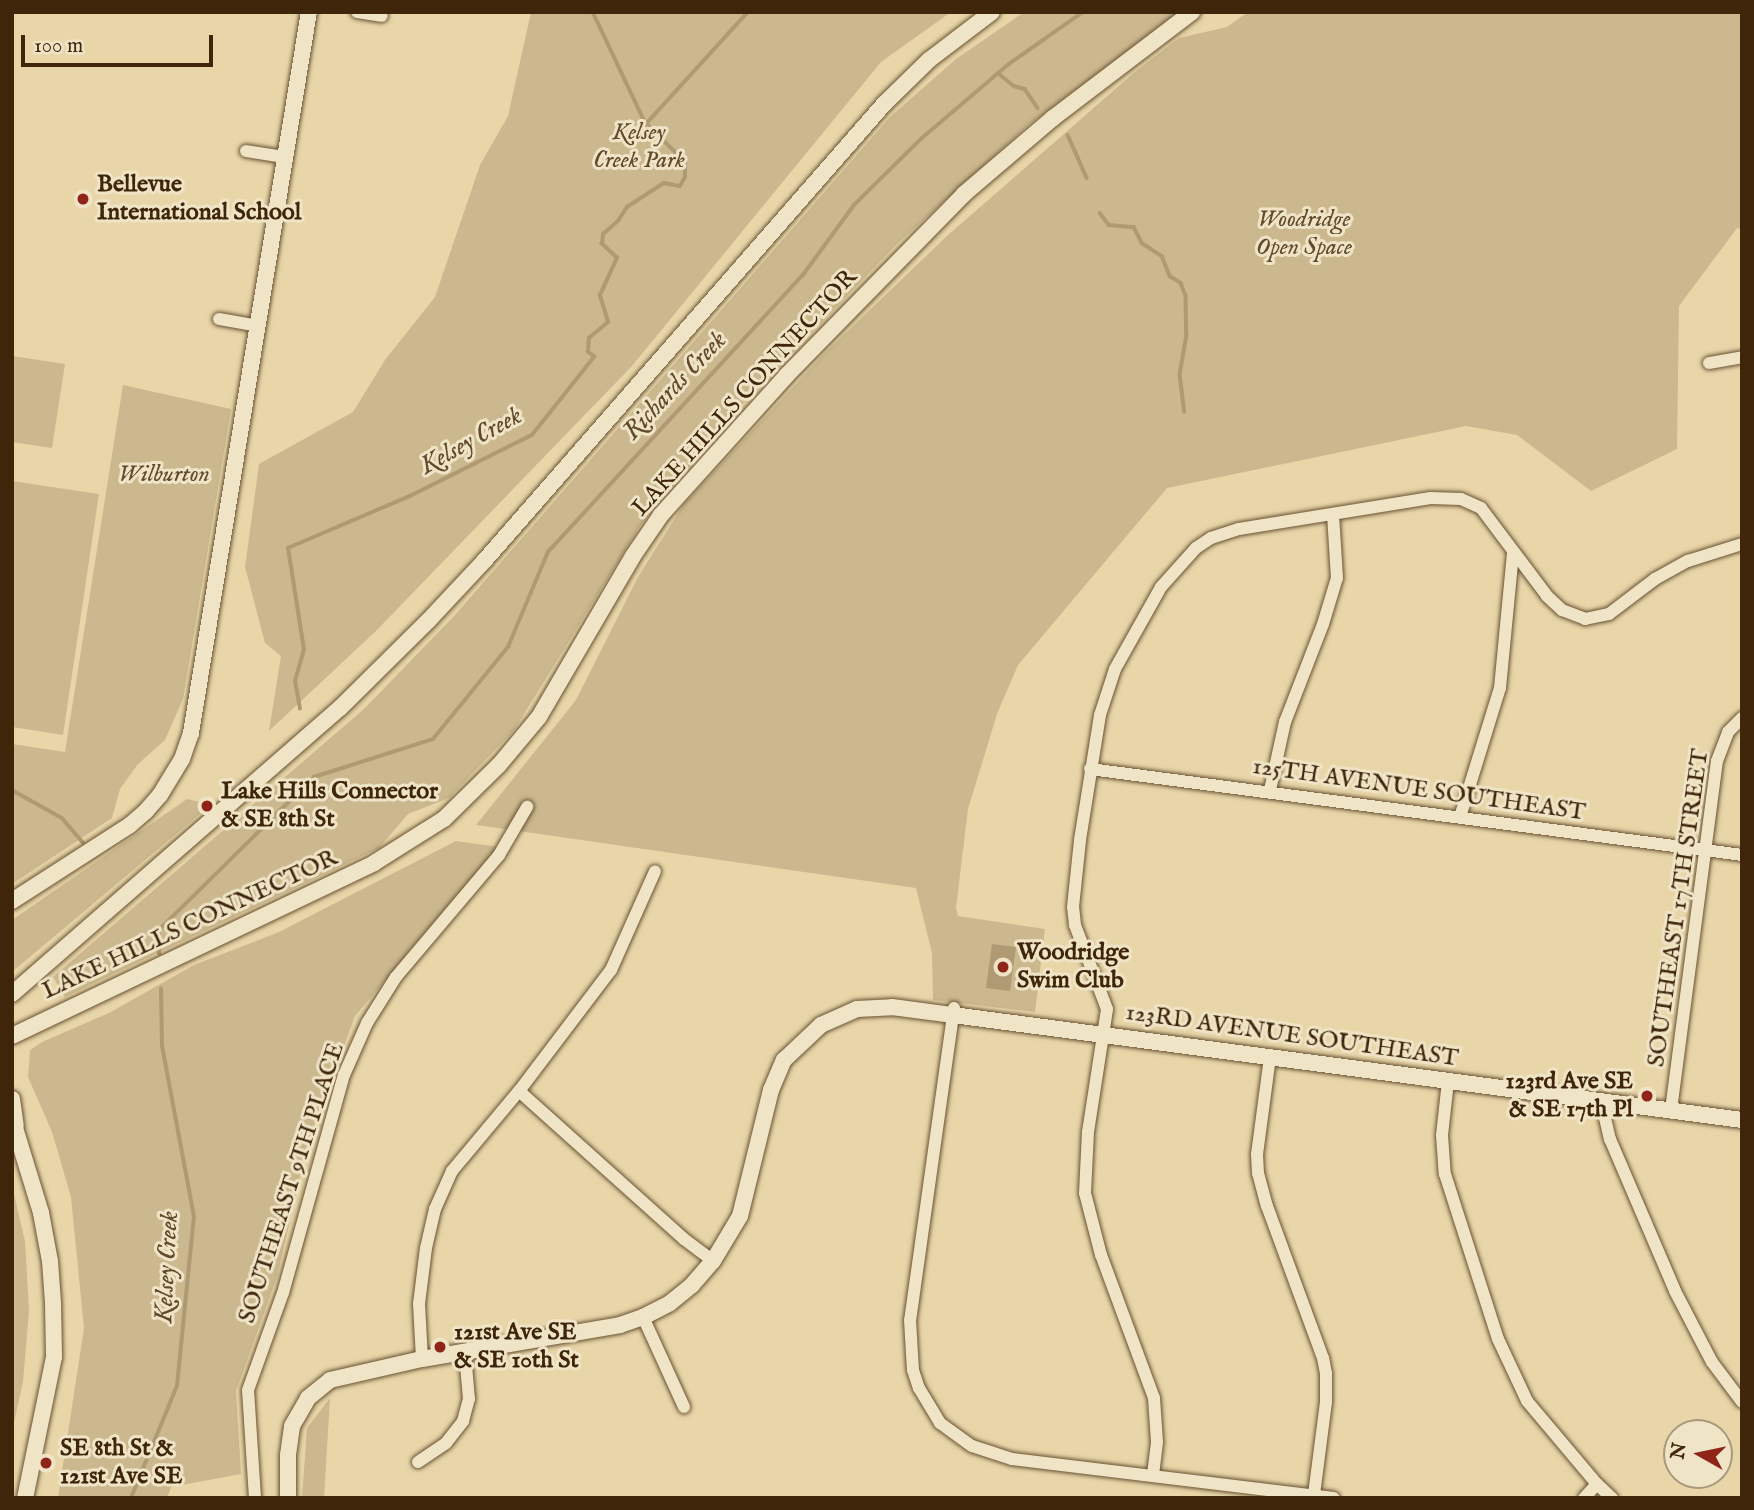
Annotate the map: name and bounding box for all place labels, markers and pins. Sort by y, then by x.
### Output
place label: Bellevue International School [97,171,301,227]
marker: Bellevue International School [75,191,91,207]
place label: Lake Hills Connector & SE 8th St [221,778,438,834]
marker: Lake Hills Connector & SE 8th St [199,798,215,814]
place label: Woodridge Swim Club [1017,939,1129,995]
marker: Woodridge Swim Club [995,959,1011,975]
place label: 123rd Ave SE & SE 17th Pl [1506,1068,1633,1124]
marker: 123rd Ave SE & SE 17th Pl [1639,1088,1655,1104]
place label: 121st Ave SE & SE 10th St [454,1319,579,1375]
marker: 121st Ave SE & SE 10th St [432,1339,448,1355]
place label: SE 8th St & 121st Ave SE [60,1435,182,1491]
marker: SE 8th St & 121st Ave SE [38,1455,54,1471]

